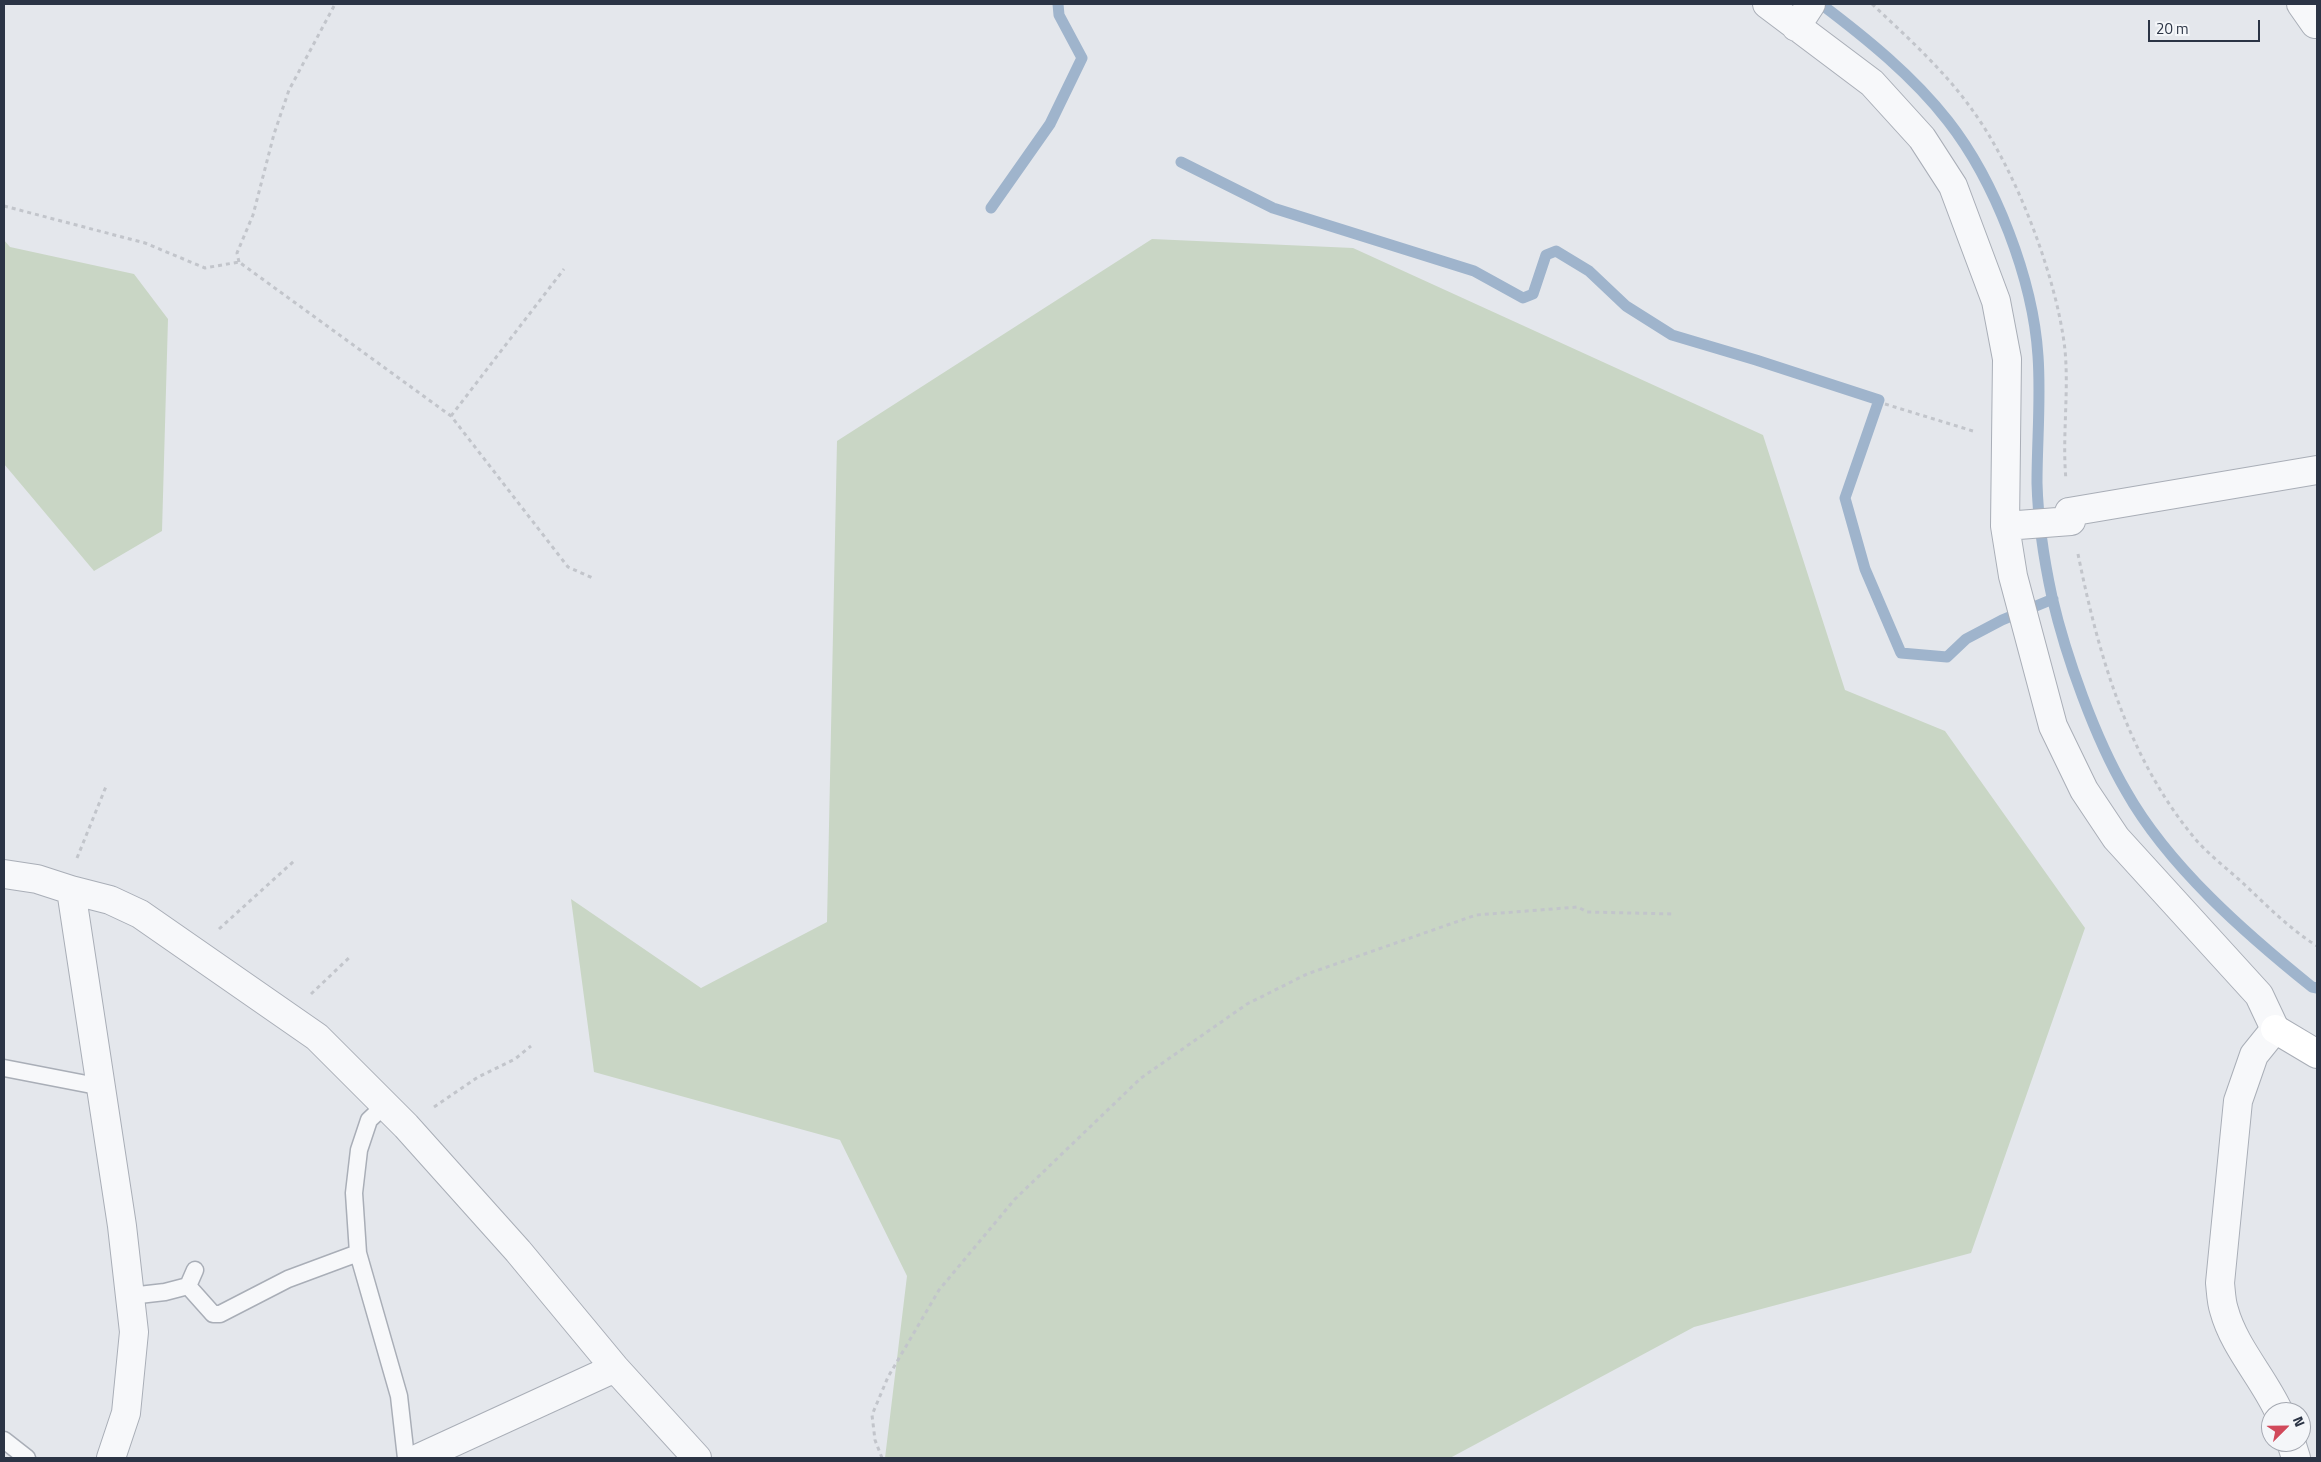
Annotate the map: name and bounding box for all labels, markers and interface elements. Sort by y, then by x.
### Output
scale bar [2151,10,2264,42]
text: 20 m [2156,17,2189,40]
north arrow [2261,1402,2311,1452]
text: N [2288,1413,2311,1430]

